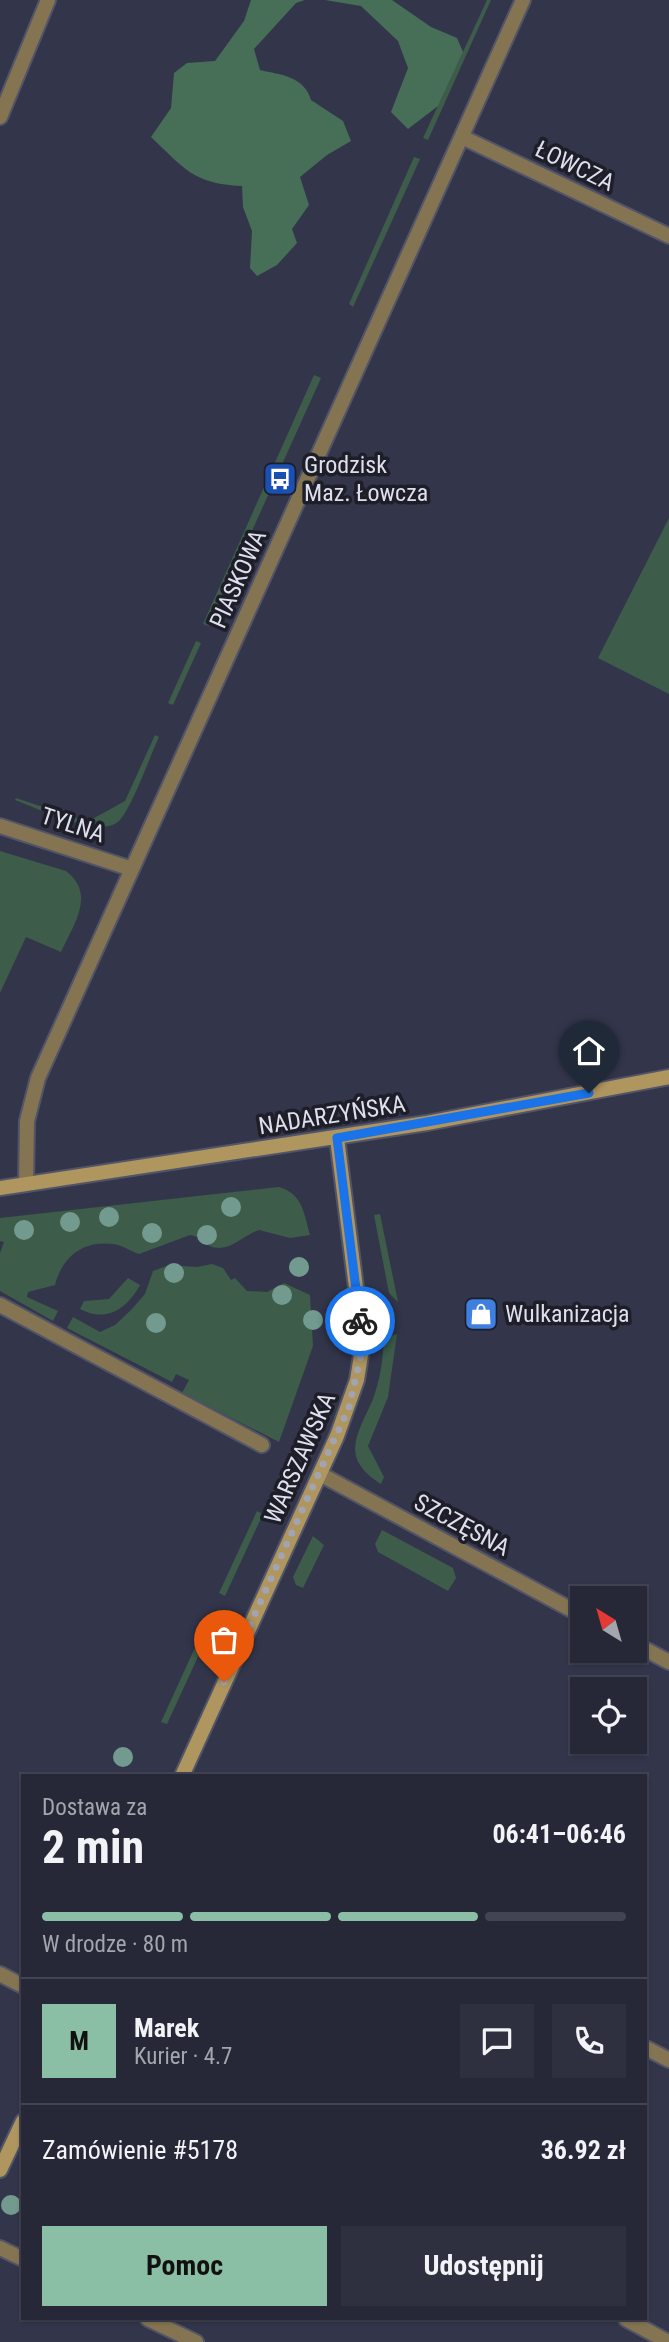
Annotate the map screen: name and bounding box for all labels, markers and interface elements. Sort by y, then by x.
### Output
street label: ŁOWCZA [531,135,619,197]
place label: Grodzisk Maz. Łowcza [304,451,428,507]
bus stop icon: Grodzisk Maz. Łowcza [261,460,299,498]
street label: PIASKOWA [204,525,272,632]
street label: TYLNA [37,802,109,849]
pin [559,1021,619,1093]
icon: home [570,1032,608,1070]
street label: NADARZYŃSKA [257,1090,408,1140]
courier [325,1286,395,1356]
shop icon: Wulkanizacja [462,1295,500,1333]
place label: Wulkanizacja [505,1300,630,1328]
icon: bike [341,1302,379,1340]
street label: WARSZAWSKA [259,1388,341,1528]
street label: SZCZĘSNA [409,1488,515,1562]
north arrow [570,1586,648,1662]
map controls [570,1586,647,1754]
pin [194,1610,254,1682]
icon: bag [205,1621,243,1659]
button: locate [570,1677,647,1754]
text: Dostawa za [42,1794,147,1821]
text: 06:41–06:46 [492,1819,626,1849]
text: 2 min [42,1820,144,1874]
text: W drodze · 80 m [42,1931,188,1958]
button: chat [460,2004,534,2078]
button: phone [552,2004,626,2078]
text: Marek [134,2013,199,2043]
text: M [69,2026,89,2056]
text: Kurier · 4.7 [134,2043,232,2070]
text: Zamówienie #5178 [42,2135,238,2165]
text: 36.92 zł [541,2135,626,2165]
button: Pomoc [42,2226,327,2306]
button: Udostępnij [341,2226,626,2306]

